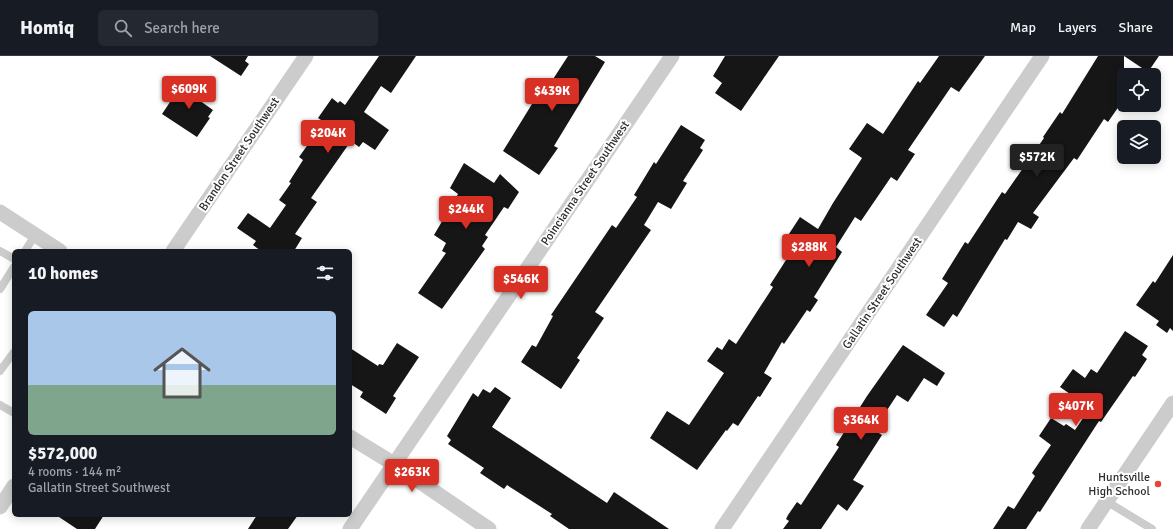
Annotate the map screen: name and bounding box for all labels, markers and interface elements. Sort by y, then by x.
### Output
search box [98,10,378,46]
text: Homiq [20,16,74,40]
icon: search [112,17,134,39]
text: Search here [144,19,220,37]
text: Map [1010,19,1036,36]
text: Layers [1058,19,1097,36]
text: Share [1119,19,1153,36]
map controls [1117,68,1161,164]
button: locate [1117,68,1161,112]
pin: $609K [161,76,217,110]
pin: $439K [524,78,580,112]
text: $609K [171,81,207,97]
text: $439K [534,83,570,99]
street label: Brandon Street Southwest [196,95,283,214]
street label: Poincianna Street Southwest [538,118,633,249]
pin: $204K [300,120,356,154]
button: layers [1117,120,1161,164]
text: $204K [310,125,346,141]
pin: $572K [1009,144,1065,178]
text: $572K [1019,149,1055,165]
pin: $244K [438,196,494,230]
text: $244K [448,201,484,217]
pin: $288K [781,234,837,268]
street label: Gallatin Street Southwest [839,235,925,352]
text: $288K [791,239,827,255]
icon: filters [314,262,336,284]
text: 10 homes [28,263,98,284]
pin: $546K [493,266,549,300]
text: $546K [503,271,539,287]
icon: home [146,337,218,409]
pin: $407K [1048,393,1104,427]
text: $407K [1058,398,1094,414]
pin: $364K [833,407,889,441]
text: $364K [843,412,879,428]
text: $572,000 [28,443,97,464]
pin: $263K [384,459,440,493]
text: 4 rooms · 144 m² [28,464,121,480]
text: $263K [394,464,430,480]
place label: Huntsville High School [1088,470,1150,499]
marker: Huntsville High School [1153,479,1163,489]
text: Gallatin Street Southwest [28,480,170,496]

